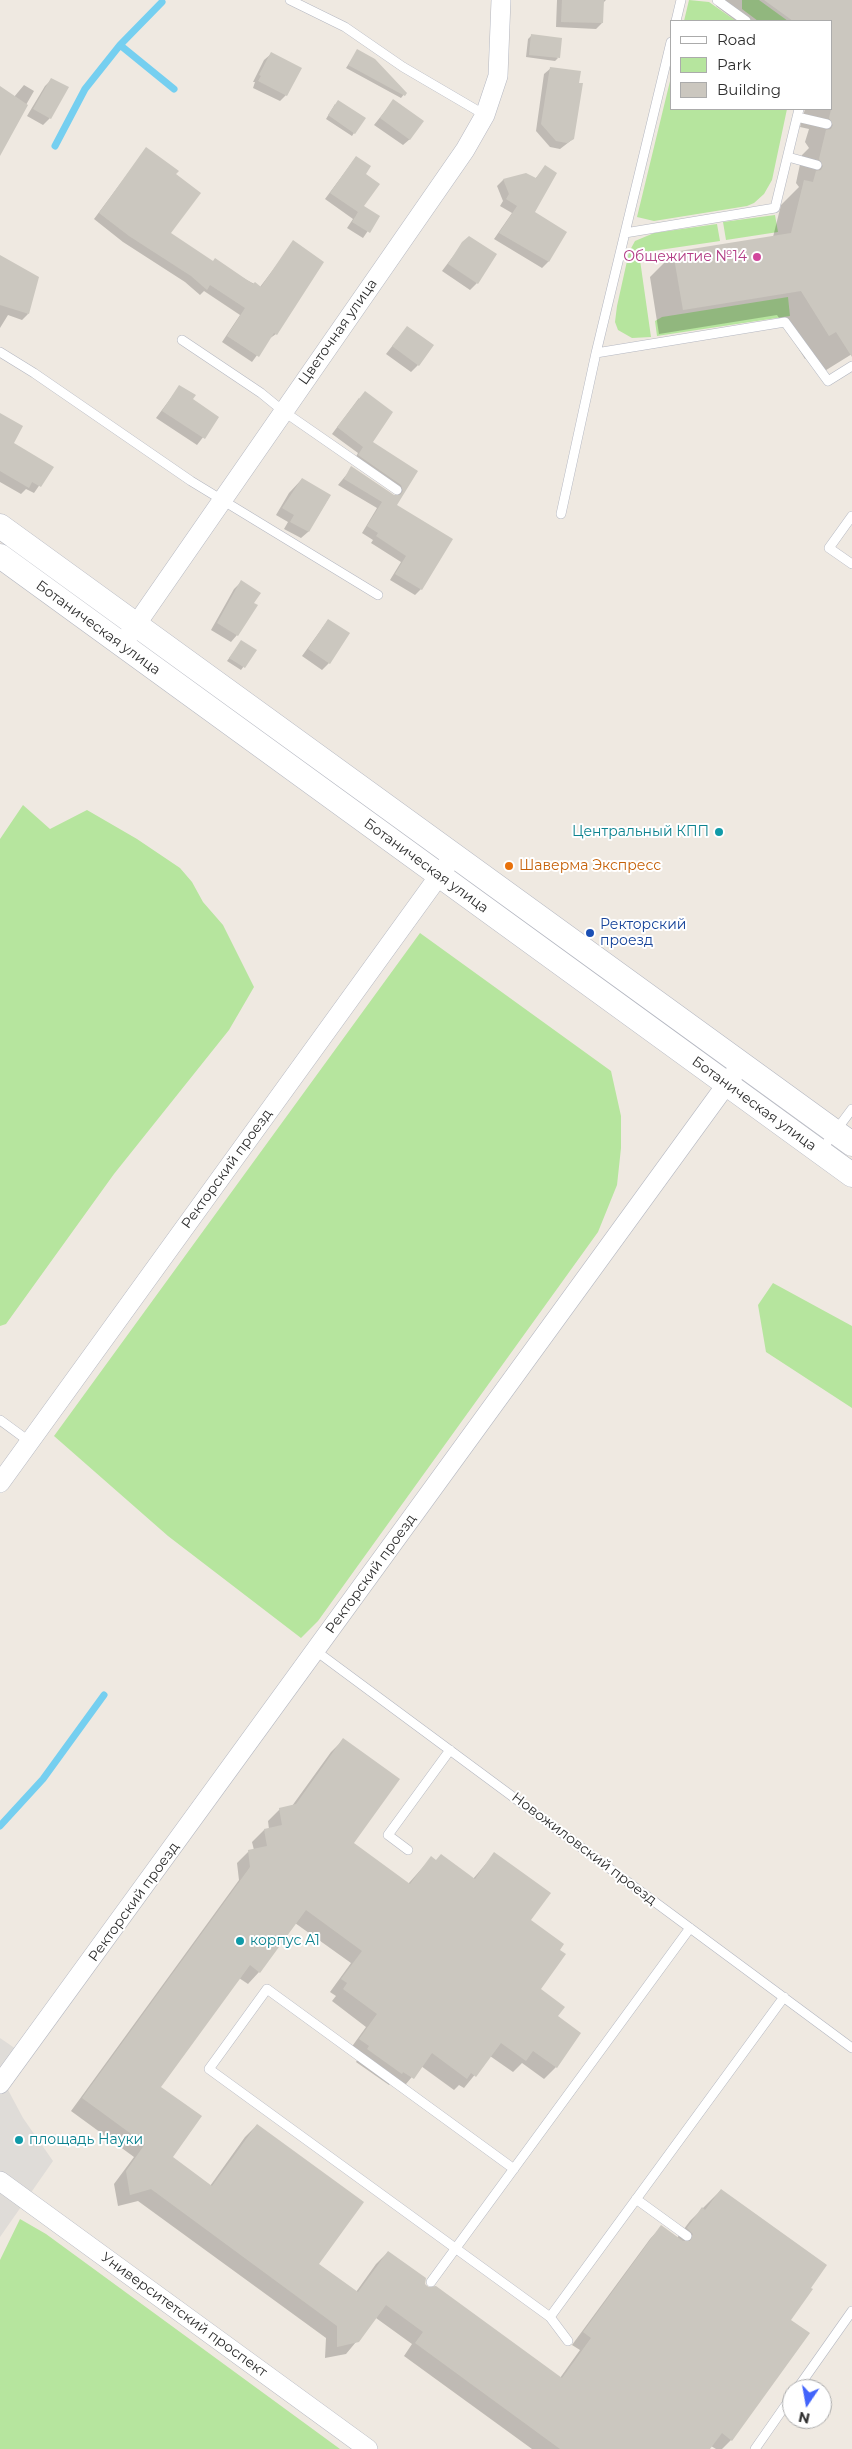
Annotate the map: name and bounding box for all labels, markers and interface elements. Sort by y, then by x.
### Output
legend [670,20,832,110]
text: Road [717,30,756,49]
text: Park [717,55,751,74]
text: Building [717,80,781,99]
place label: Общежитие №14 [623,249,747,265]
marker: Общежитие №14 [751,251,763,263]
street label: Цветочная улица [295,276,381,388]
street label: Ботаническая улица [33,577,163,679]
street label: Ботаническая улица [361,815,491,917]
place label: Центральный КПП [572,824,709,840]
marker: Центральный КПП [713,826,725,838]
place label: Шаверма Экспресс [519,858,661,874]
marker: Шаверма Экспресс [503,860,515,872]
place label: Ректорский проезд [600,917,686,950]
marker: Ректорский проезд [584,927,596,939]
street label: Ботаническая улица [689,1053,819,1155]
street label: Ректорский проезд [178,1106,276,1232]
street label: Ректорский проезд [322,1511,420,1637]
street label: Новожиловский проезд [508,1789,660,1909]
street label: Ректорский проезд [85,1839,183,1965]
place label: корпус А1 [250,1933,320,1949]
marker: корпус А1 [234,1935,246,1947]
place label: площадь Науки [29,2132,143,2148]
marker: площадь Науки [13,2134,25,2146]
street label: Университетский проспект [98,2249,270,2381]
north arrow [782,2379,832,2429]
text: N [797,2408,811,2428]

